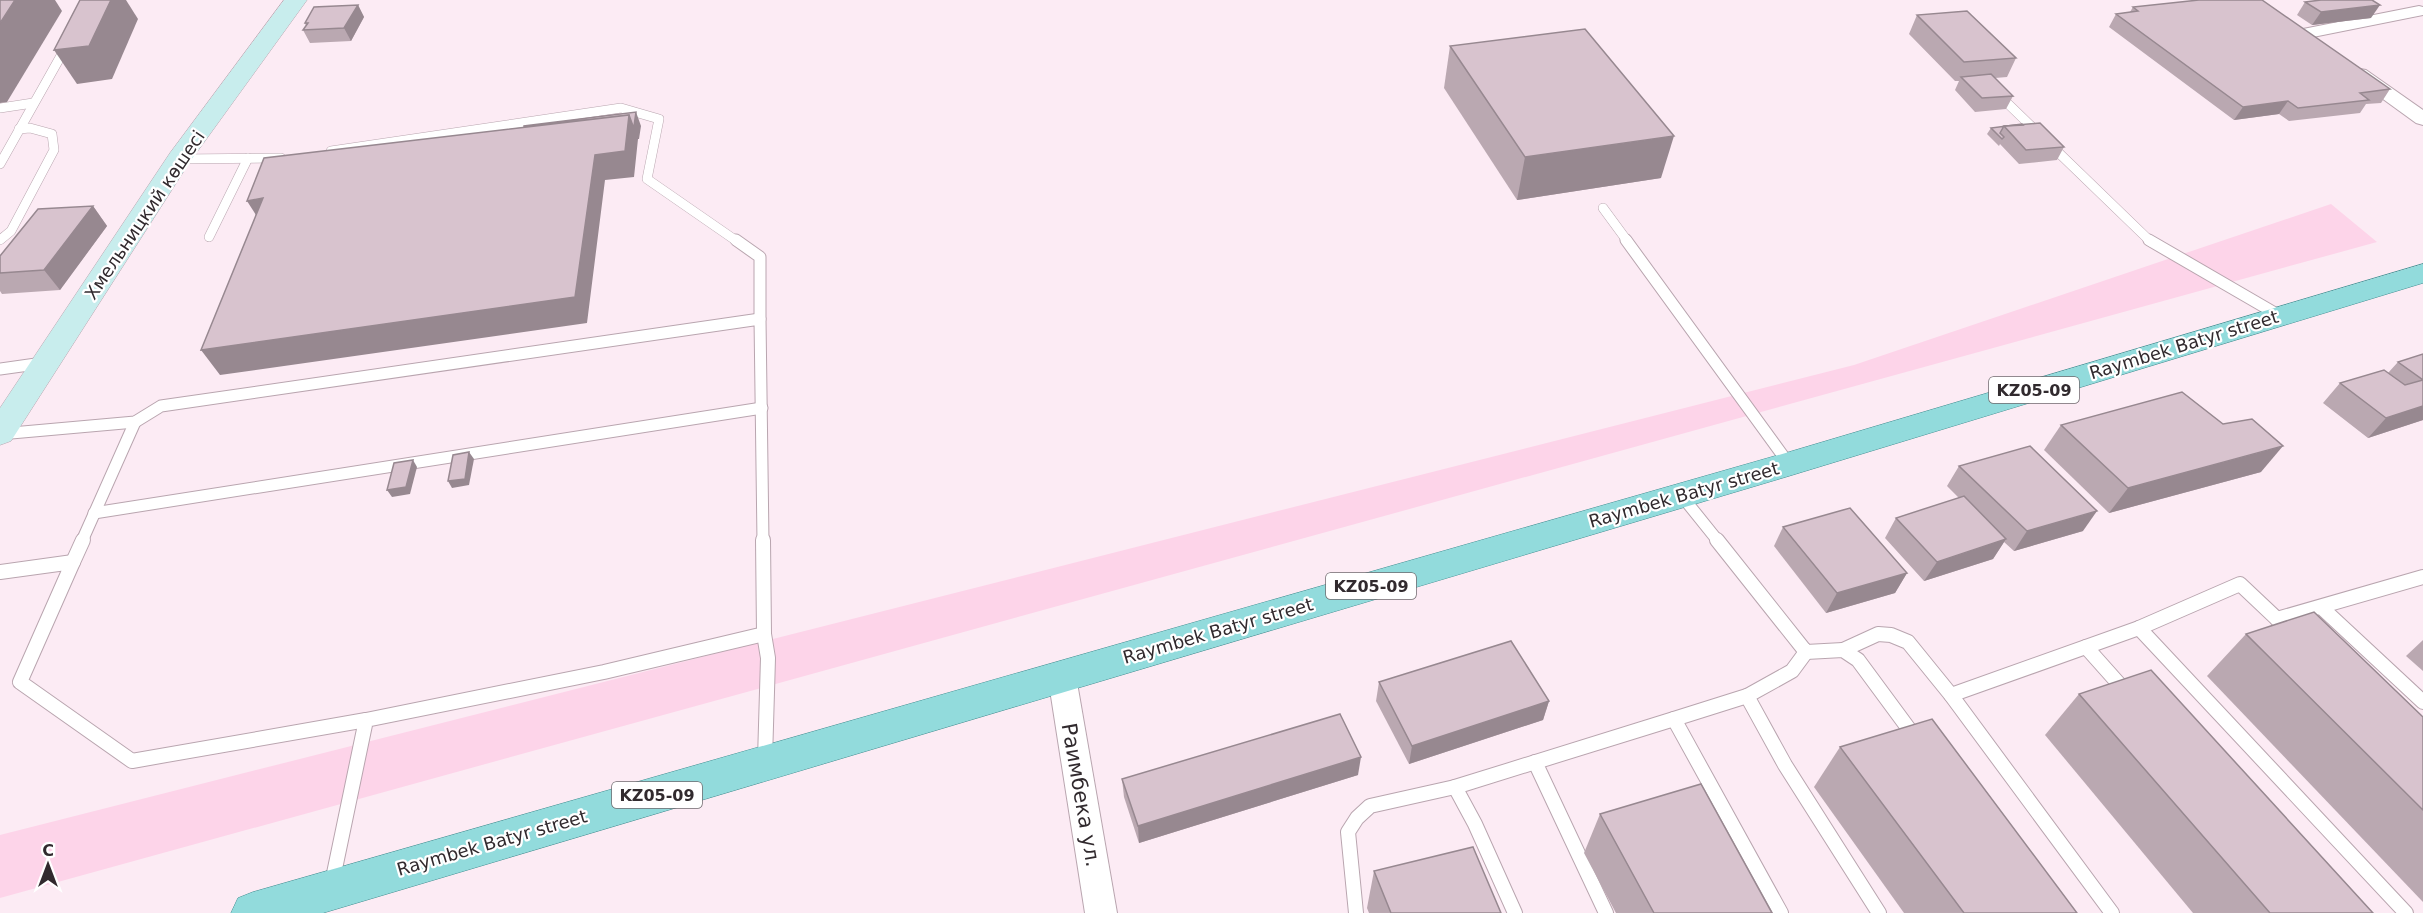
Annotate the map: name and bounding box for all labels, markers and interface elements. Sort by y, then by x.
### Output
street label: Хмельницкий көшесі [80,126,209,303]
street label: Raymbek Batyr street [2087,306,2281,383]
road number: KZ05-09 [1989,377,2079,403]
street label: Raymbek Batyr street [1586,457,1781,532]
road number: KZ05-09 [1326,573,1416,599]
street label: Raymbek Batyr street [1120,593,1315,668]
street label: Раимбека ул. [1057,721,1105,869]
road number: KZ05-09 [612,782,702,808]
street label: Raymbek Batyr street [394,805,589,880]
north arrow [18,835,78,895]
text: С [42,841,54,860]

